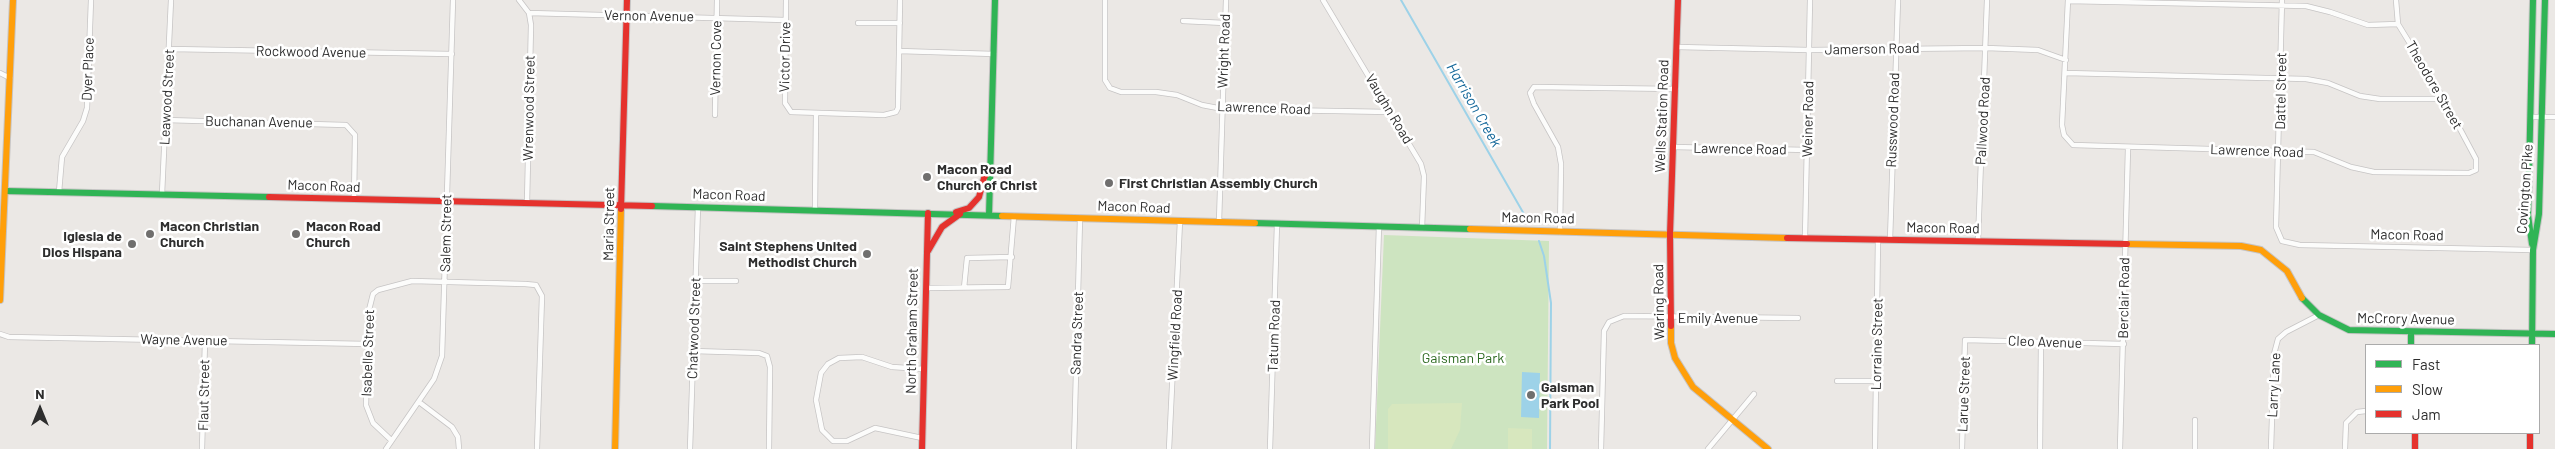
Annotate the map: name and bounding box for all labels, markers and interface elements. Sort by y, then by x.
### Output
street label: Vernon Avenue [604,7,694,25]
street label: Wright Road [1214,13,1234,89]
street label: Vernon Cove [707,20,725,96]
street label: Victor Drive [776,22,794,92]
street label: Dyer Place [78,37,98,101]
street label: Theodore Street [2402,38,2466,132]
street label: Jamerson Road [1824,40,1920,58]
street label: Rockwood Avenue [256,43,366,61]
street label: Leawood Street [156,49,178,145]
street label: Dattel Street [2272,52,2290,130]
street label: Wrenwood Street [520,55,538,161]
street label: Wells Station Road [1652,59,1672,173]
water label: Harrison Creek [1443,60,1505,150]
street label: Vaughn Road [1362,71,1416,147]
street label: Russwood Road [1883,72,1903,168]
street label: Pallwood Road [1972,76,1994,166]
street label: Weiner Road [1799,81,1817,157]
street label: Lawrence Road [1217,98,1311,118]
street label: Buchanan Avenue [205,113,313,131]
street label: Lawrence Road [1693,140,1787,158]
street label: Lawrence Road [2210,141,2304,161]
street label: Covington Pike [2513,144,2537,234]
place label: Macon Road Church of Christ [937,161,1037,193]
marker: Macon Road Church of Christ [921,171,933,183]
place label: First Christian Assembly Church [1119,175,1318,191]
street label: Macon Road [287,176,361,196]
marker: First Christian Assembly Church [1103,177,1115,189]
street label: Macon Road [692,185,766,205]
street label: Maria Street [600,187,618,261]
street label: Salem Street [437,194,455,272]
street label: Macon Road [1097,197,1171,217]
street label: Macon Road [1501,209,1575,227]
place label: Macon Christian Church [160,218,259,250]
place label: Macon Road Church [306,218,381,250]
street label: Macon Road [1906,219,1980,237]
street label: Macon Road [2370,226,2444,244]
place label: Iglesia de Dios Hispana [42,228,122,260]
marker: Macon Christian Church [144,228,156,240]
marker: Macon Road Church [290,228,302,240]
marker: Iglesia de Dios Hispana [126,238,138,250]
place label: Saint Stephens United Methodist Church [719,238,857,270]
marker: Saint Stephens United Methodist Church [861,248,873,260]
street label: Berclair Road [2115,257,2133,339]
street label: Waring Road [1650,264,1668,340]
street label: North Graham Street [903,268,921,394]
street label: Chatwood Street [684,277,704,379]
street label: Wingfield Road [1164,289,1186,381]
street label: Sandra Street [1067,291,1087,375]
street label: Lorraine Street [1868,298,1886,390]
street label: Tatum Road [1264,299,1284,373]
street label: Isabelle Street [358,309,378,397]
street label: Emily Avenue [1678,310,1758,326]
street label: McCrory Avenue [2357,310,2455,328]
street label: Wayne Avenue [140,331,228,349]
street label: Cleo Avenue [2008,332,2082,352]
legend [2365,344,2540,434]
park label: Gaisman Park [1422,350,1504,366]
street label: Larry Lane [2264,352,2284,418]
text: Fast [2412,355,2440,373]
street label: Larue Street [1954,356,1974,432]
street label: Flaut Street [195,359,213,431]
place label: Gaisman Park Pool [1541,379,1599,412]
text: Slow [2412,380,2443,398]
north arrow [15,384,65,434]
text: N [35,385,45,402]
marker: Gaisman Park Pool [1525,389,1537,401]
text: Jam [2412,405,2441,423]

